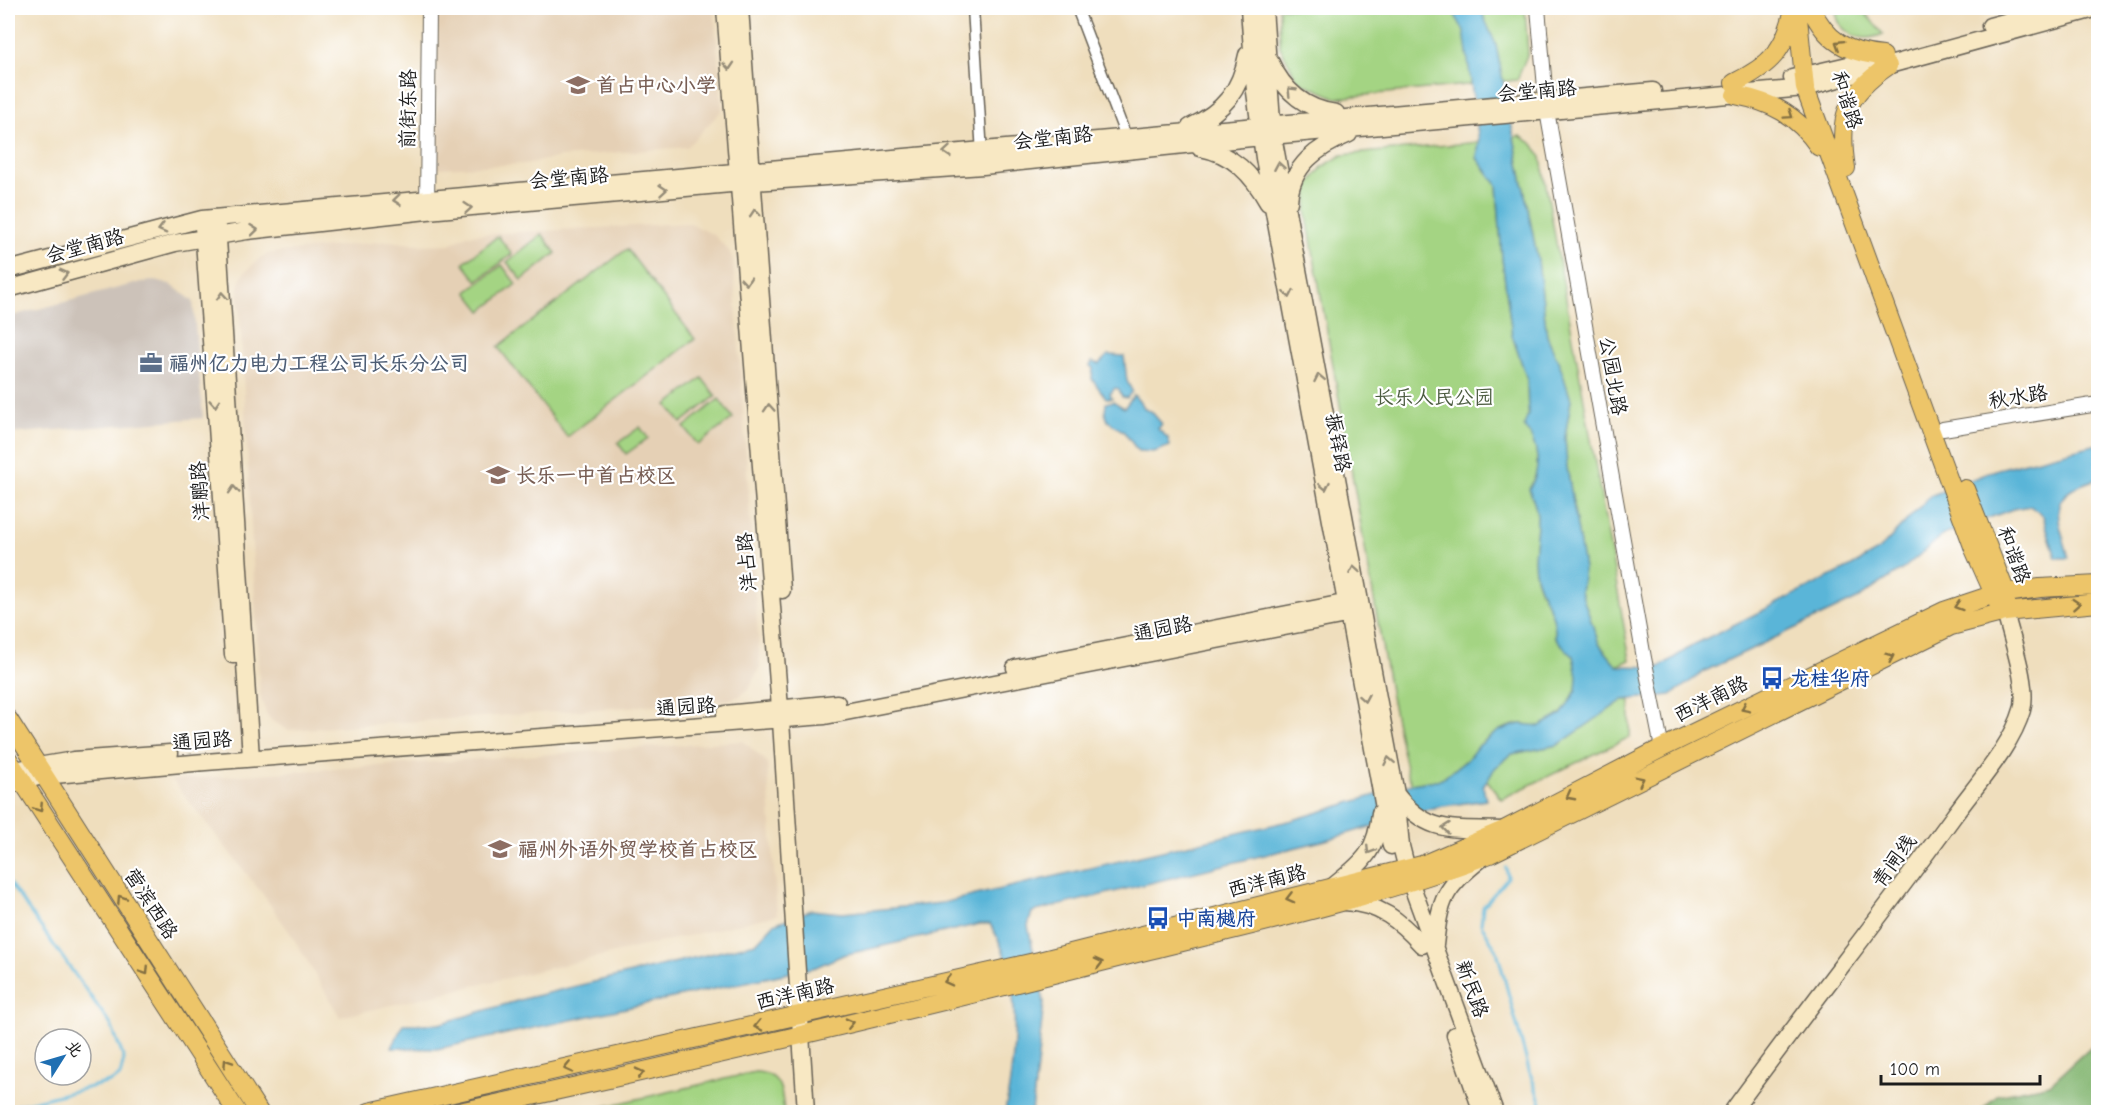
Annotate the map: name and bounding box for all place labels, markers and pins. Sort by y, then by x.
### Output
school or university icon: 首占中心小学 [565,72,591,98]
place label: 首占中心小学 [596,74,716,97]
office icon: 福州亿力电力工程公司长乐分公司 [138,350,164,376]
place label: 福州亿力电力工程公司长乐分公司 [169,352,469,375]
school or university icon: 长乐一中首占校区 [485,462,511,488]
place label: 长乐一中首占校区 [516,464,676,487]
bus stop icon: 龙桂华府 [1759,665,1785,691]
place label: 龙桂华府 [1790,667,1870,690]
school or university icon: 福州外语外贸学校首占校区 [487,836,513,862]
place label: 福州外语外贸学校首占校区 [518,838,758,861]
bus stop icon: 中南樾府 [1145,905,1171,931]
place label: 中南樾府 [1176,907,1256,930]

